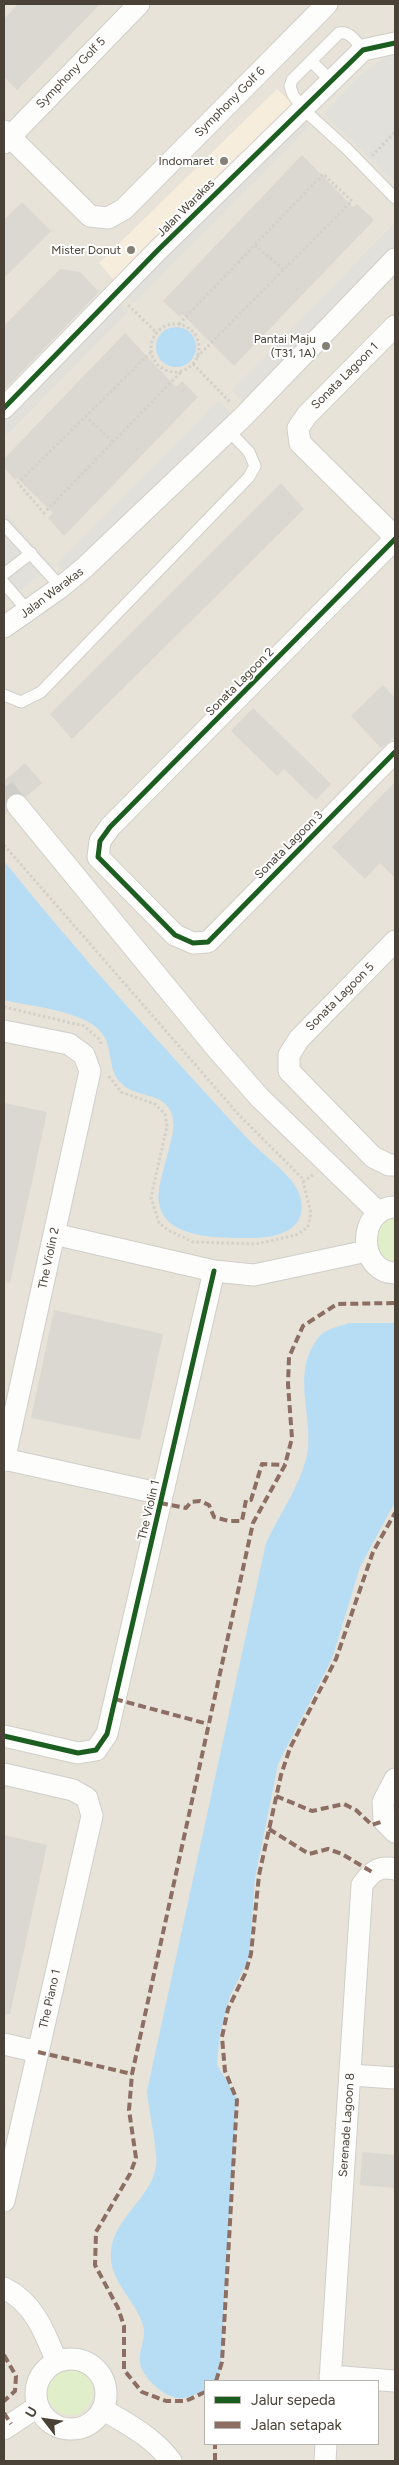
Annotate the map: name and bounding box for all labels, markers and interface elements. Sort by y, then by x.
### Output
street label: Symphony Golf 5 [33,34,109,112]
street label: Symphony Golf 6 [192,64,268,140]
place label: Indomaret [159,154,214,168]
marker: Indomaret [218,155,230,167]
street label: Jalan Warakas [154,176,218,240]
place label: Mister Donut [51,243,121,257]
marker: Mister Donut [125,244,137,256]
place label: Pantai Maju (T31, 1A) [254,332,316,360]
street label: Sonata Lagoon 1 [309,340,381,412]
marker: Pantai Maju (T31, 1A) [320,340,332,352]
street label: Jalan Warakas [18,565,86,621]
street label: Sonata Lagoon 2 [203,645,277,719]
street label: Sonata Lagoon 3 [252,808,326,882]
street label: Sonata Lagoon 5 [303,960,377,1034]
street label: The Violin 2 [35,1226,63,1290]
street label: The Violin 1 [135,1479,163,1541]
street label: The Piano 1 [36,1968,64,2030]
street label: Serenade Lagoon 8 [336,2073,358,2177]
legend [204,2380,379,2445]
text: Jalur sepeda [251,2391,336,2409]
north arrow [20,2395,70,2445]
text: U [22,2404,41,2421]
text: Jalan setapak [251,2416,342,2434]

